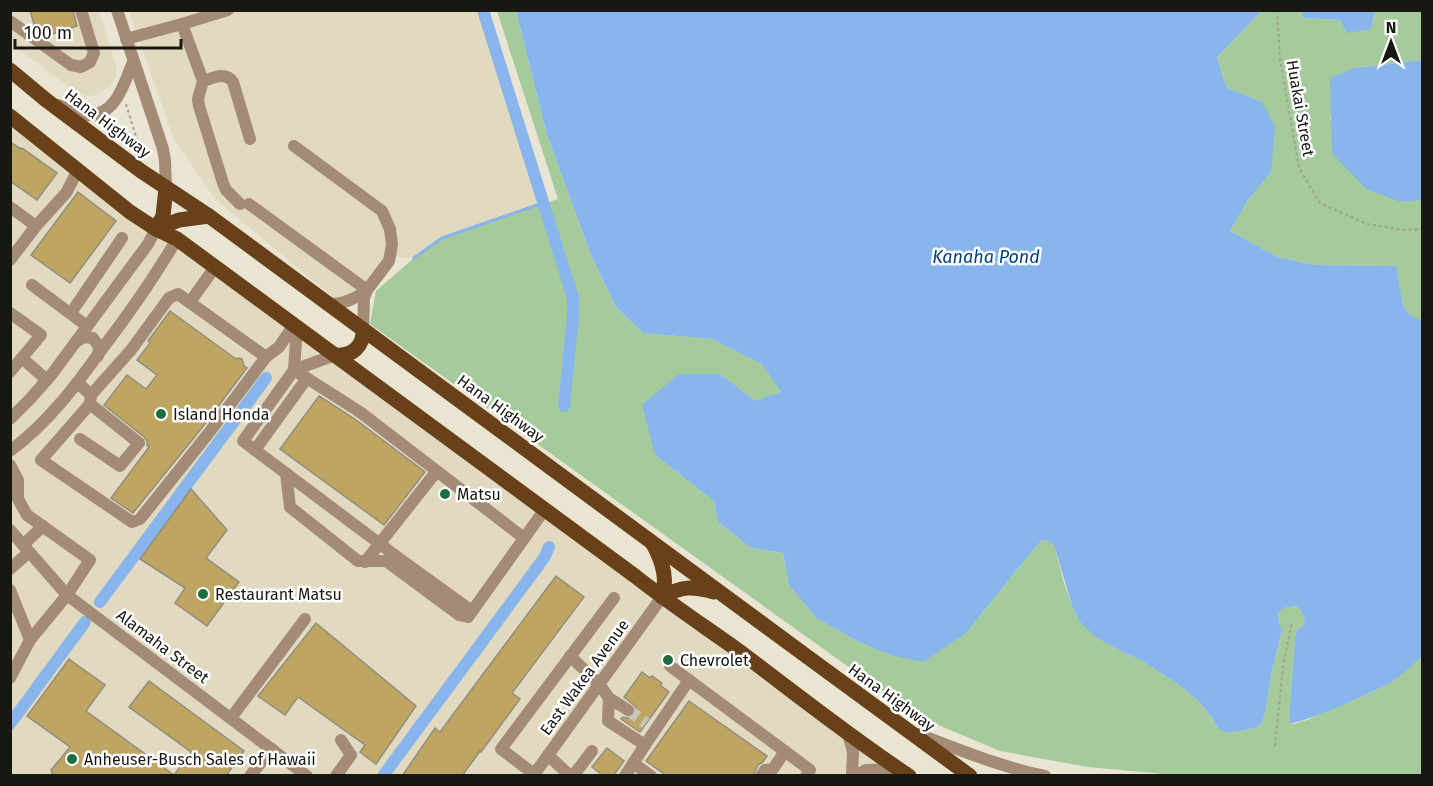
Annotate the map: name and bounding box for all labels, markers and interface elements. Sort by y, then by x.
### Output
scale bar [15,12,182,50]
north arrow [1361,12,1421,72]
text: N [1386,18,1396,37]
text: 100 m [24,22,72,44]
street label: Huakai Street [1283,58,1318,158]
street label: Hana Highway [61,85,154,162]
water label: Kanaha Pond [932,246,1040,268]
street label: Hana Highway [454,371,548,446]
place label: Island Honda [173,405,270,424]
marker: Island Honda [154,407,168,421]
place label: Matsu [457,485,501,504]
marker: Matsu [438,487,452,501]
place label: Restaurant Matsu [215,585,342,604]
marker: Restaurant Matsu [196,587,210,601]
street label: Alamaha Street [113,606,213,687]
street label: East Wakea Avenue [536,616,633,739]
place label: Chevrolet [680,651,749,670]
marker: Chevrolet [661,653,675,667]
street label: Hana Highway [845,660,939,735]
place label: Anheuser-Busch Sales of Hawaii [84,750,316,769]
marker: Anheuser-Busch Sales of Hawaii [65,752,79,766]

